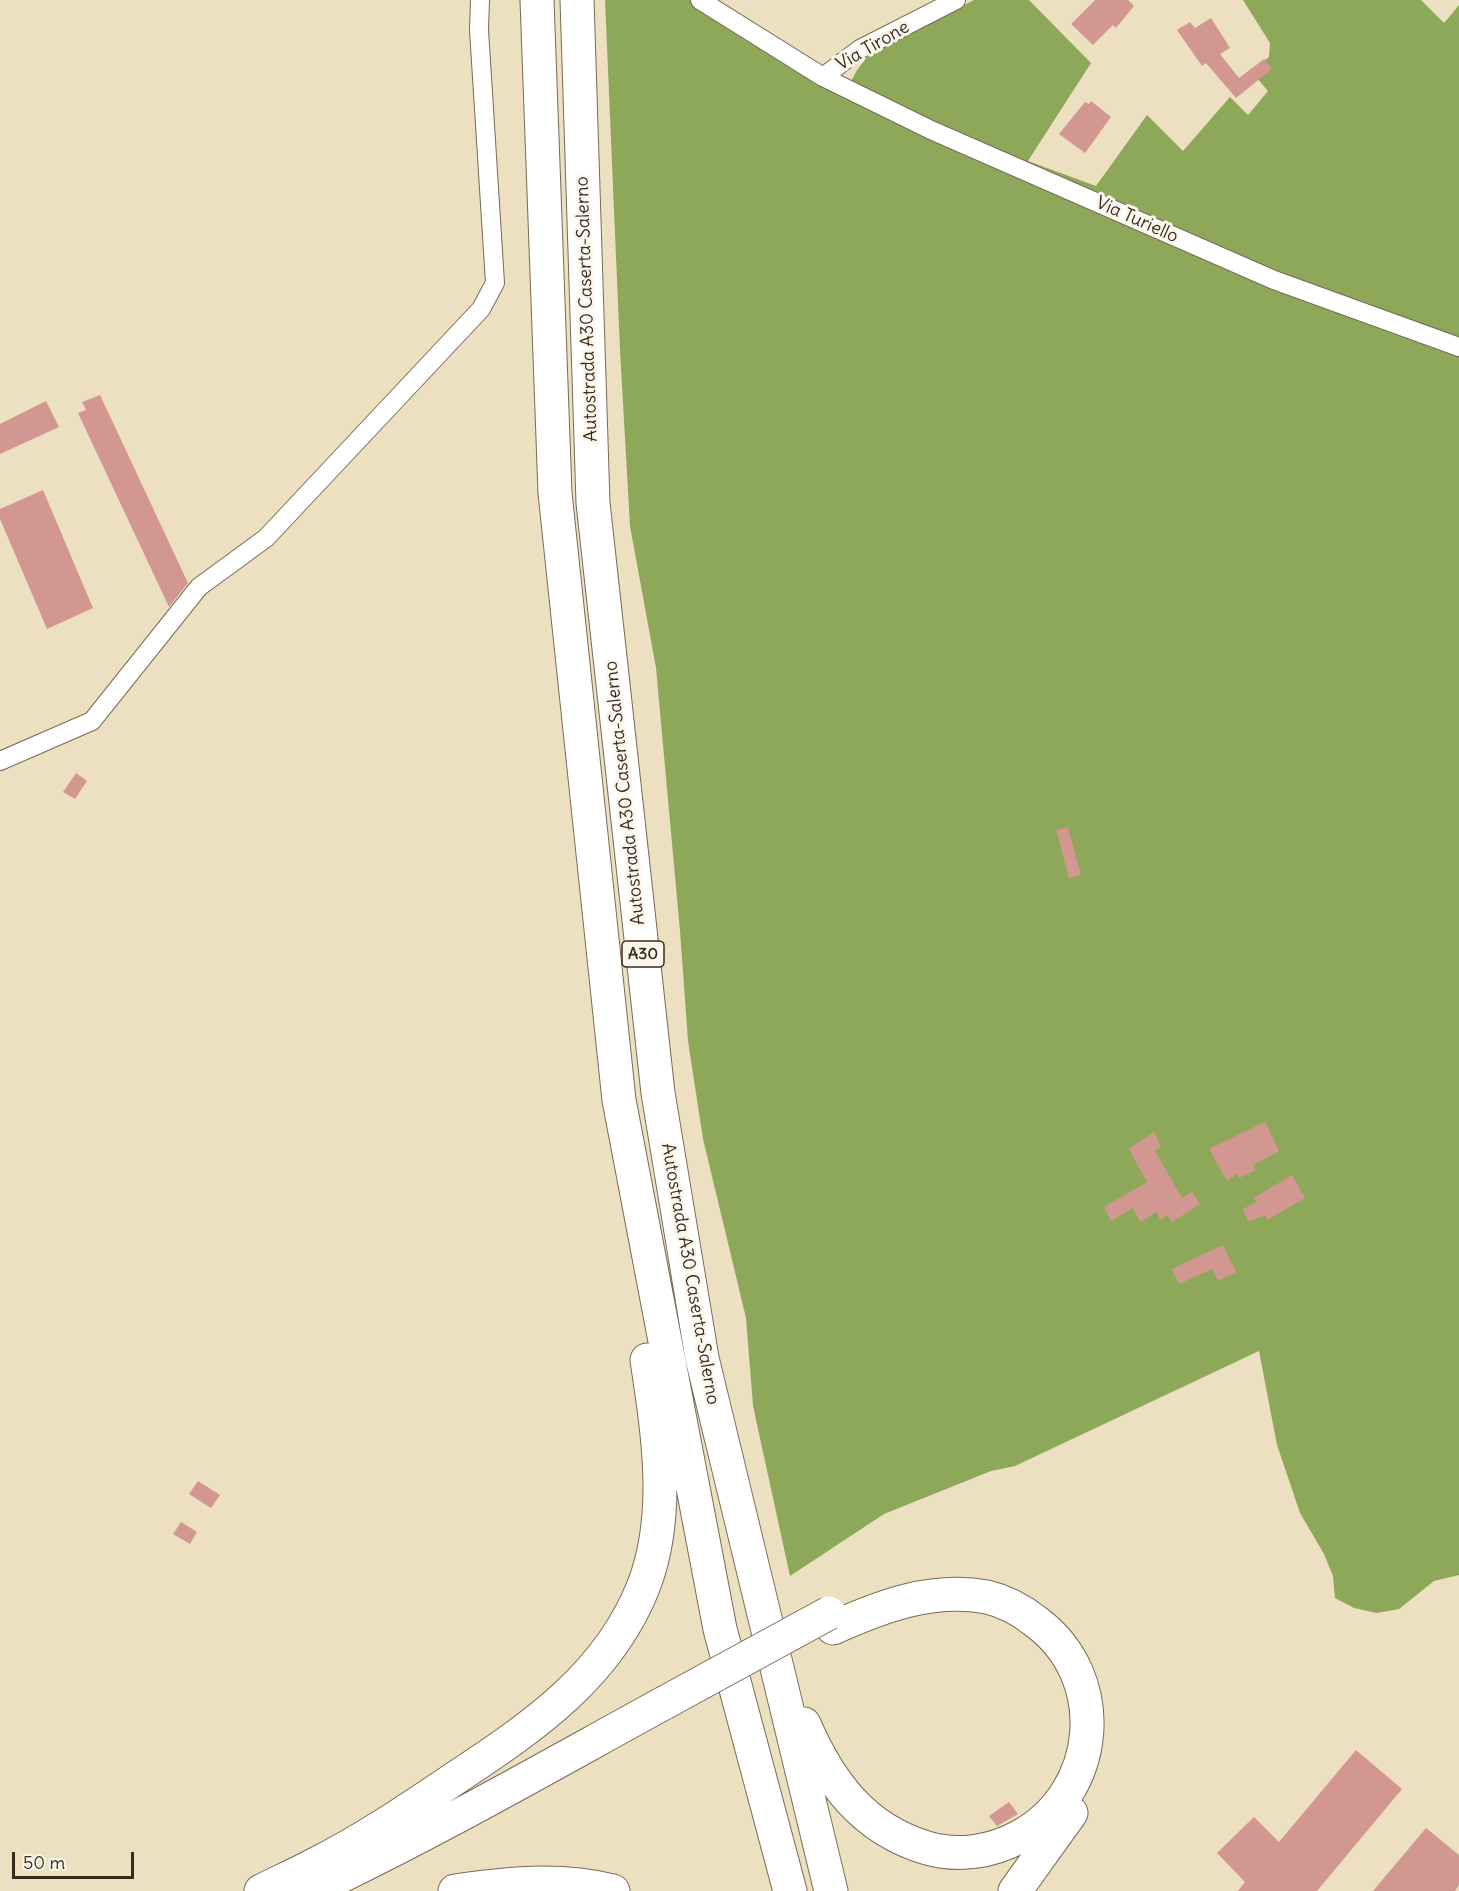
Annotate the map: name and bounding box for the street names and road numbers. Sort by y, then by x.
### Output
street label: Via Tirone [833,16,913,76]
street label: Autostrada A30 Caserta-Salerno [572,176,602,442]
street label: Via Turiello [1093,192,1181,248]
street label: Autostrada A30 Caserta-Salerno [600,660,650,926]
road number: A30 [622,941,664,967]
street label: Autostrada A30 Caserta-Salerno [656,1141,724,1407]

